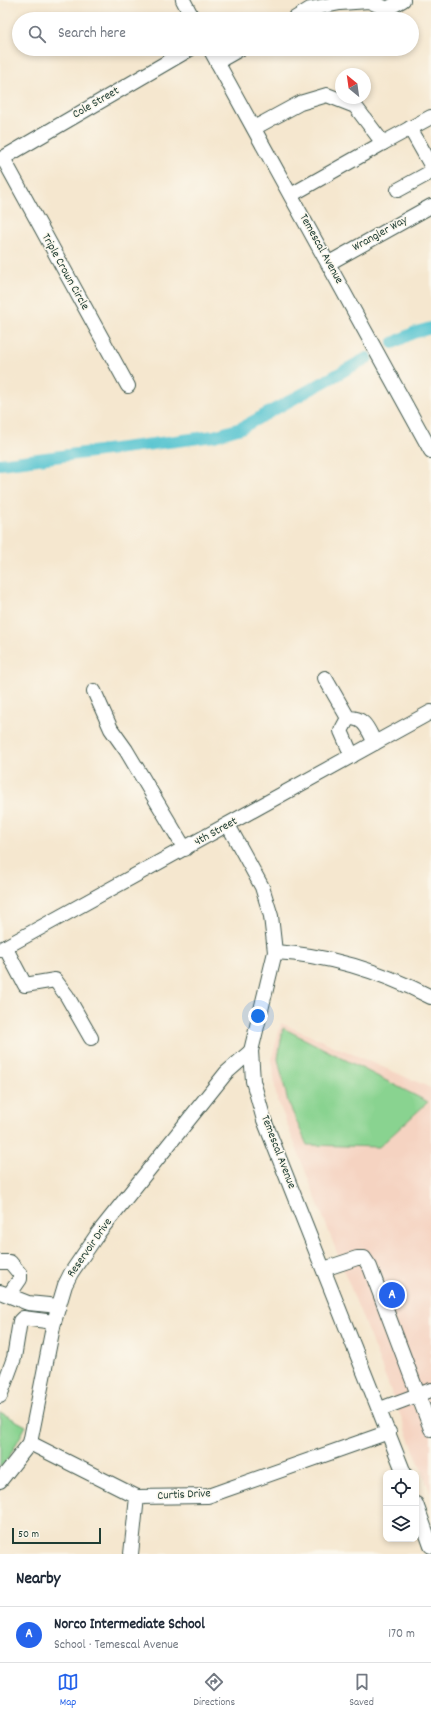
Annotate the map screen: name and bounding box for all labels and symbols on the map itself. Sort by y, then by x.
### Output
north arrow [335,68,371,104]
street label: Cole Street [70,83,123,123]
street label: Temescal Avenue [295,211,347,287]
street label: Wrangler Way [349,211,412,256]
street label: Triple Crown Circle [37,231,93,313]
street label: 4th Street [191,813,241,851]
your location [248,1006,268,1026]
street label: Temescal Avenue [256,1113,300,1191]
street label: Reservoir Drive [63,1215,117,1281]
pin: A [379,1280,405,1310]
street label: Curtis Drive [157,1485,211,1505]
scale bar [12,1526,101,1545]

